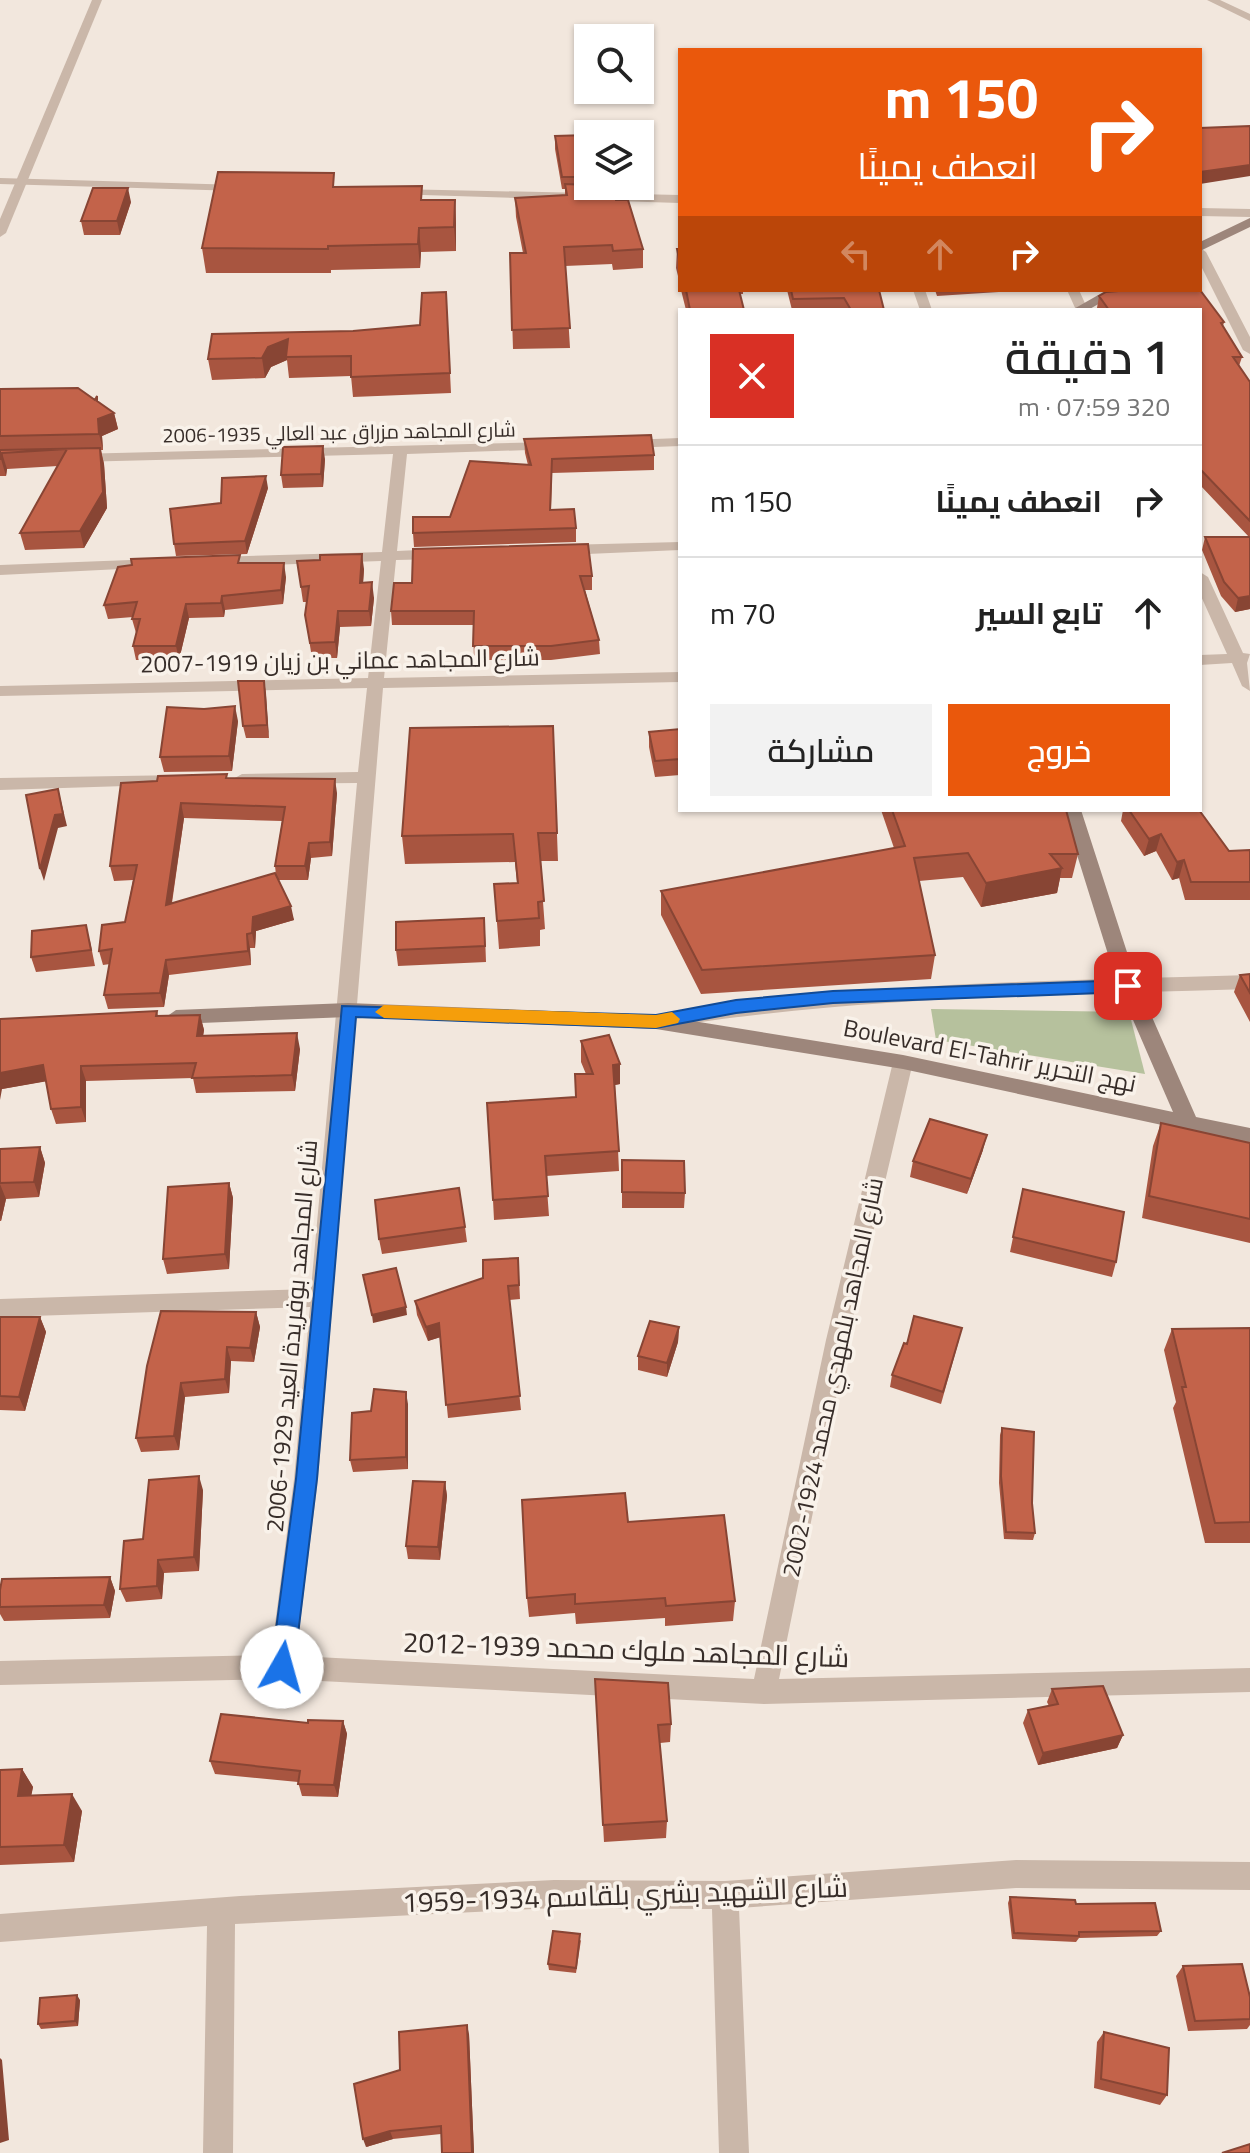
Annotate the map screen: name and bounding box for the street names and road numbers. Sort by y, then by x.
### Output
street label: شارع المجاهد مزراق عبد العالي 1935-2006 [162,413,516,452]
street label: شارع المجاهد عماني بن زيان 1919-2007 [140,639,540,683]
street label: Boulevard El-Tahrir نهج التحرير [841,1009,1139,1101]
street label: شارع المجاهد بوفريدة العيد 1929-2006 [256,1138,326,1534]
street label: شارع المجاهد بلمهدي محمد 1924-2002 [772,1174,893,1580]
street label: شارع المجاهد ملوك محمد 1939-2012 [402,1620,850,1678]
street label: شارع الشهيد بشري بلقاسم 1934-1959 [401,1865,849,1924]

